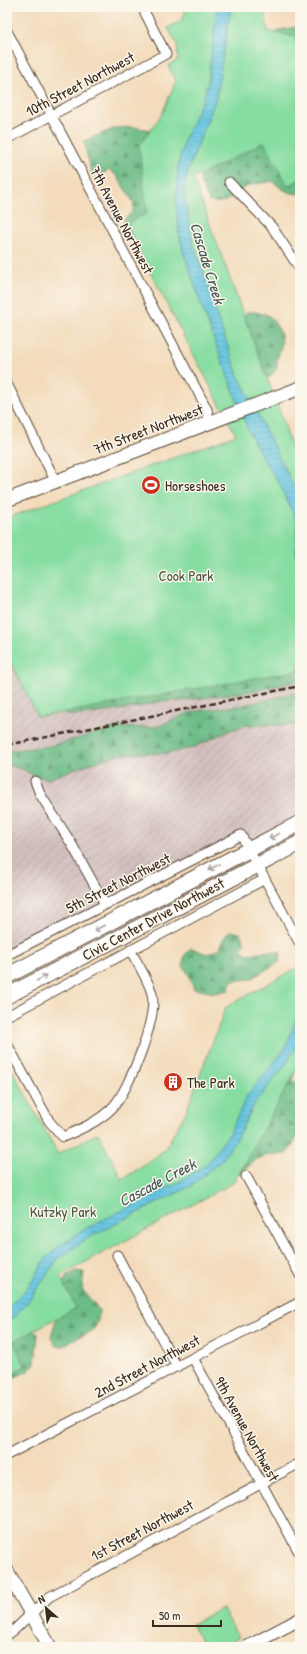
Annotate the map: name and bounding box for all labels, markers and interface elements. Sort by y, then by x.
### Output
street label: 10th Street Northwest [22,46,139,122]
street label: 7th Avenue Northwest [85,163,160,278]
water label: Cascade Creek [185,219,231,308]
street label: 7th Street Northwest [90,398,207,460]
sports icon: Horseshoes [140,474,162,496]
place label: Horseshoes [165,475,226,496]
park label: Cook Park [158,565,214,586]
one-way arrow [269,833,281,840]
street label: 5th Street Northwest [62,847,175,918]
one-way arrow [208,864,220,872]
street label: Civic Center Drive Northwest [78,872,229,965]
one-way arrow [93,924,105,932]
one-way arrow [35,974,47,982]
building icon: The Park [162,1071,184,1093]
place label: The Park [187,1072,235,1093]
water label: Cascade Creek [115,1152,201,1211]
park label: Kutzky Park [30,1201,96,1222]
street label: 2nd Street Northwest [91,1329,204,1403]
street label: 9th Avenue Northwest [209,1373,285,1486]
street label: 1st Street Northwest [87,1494,198,1566]
north arrow [26,1588,66,1628]
text: N [35,1592,47,1607]
scale bar [153,1602,221,1628]
text: 50 m [159,1607,180,1624]

